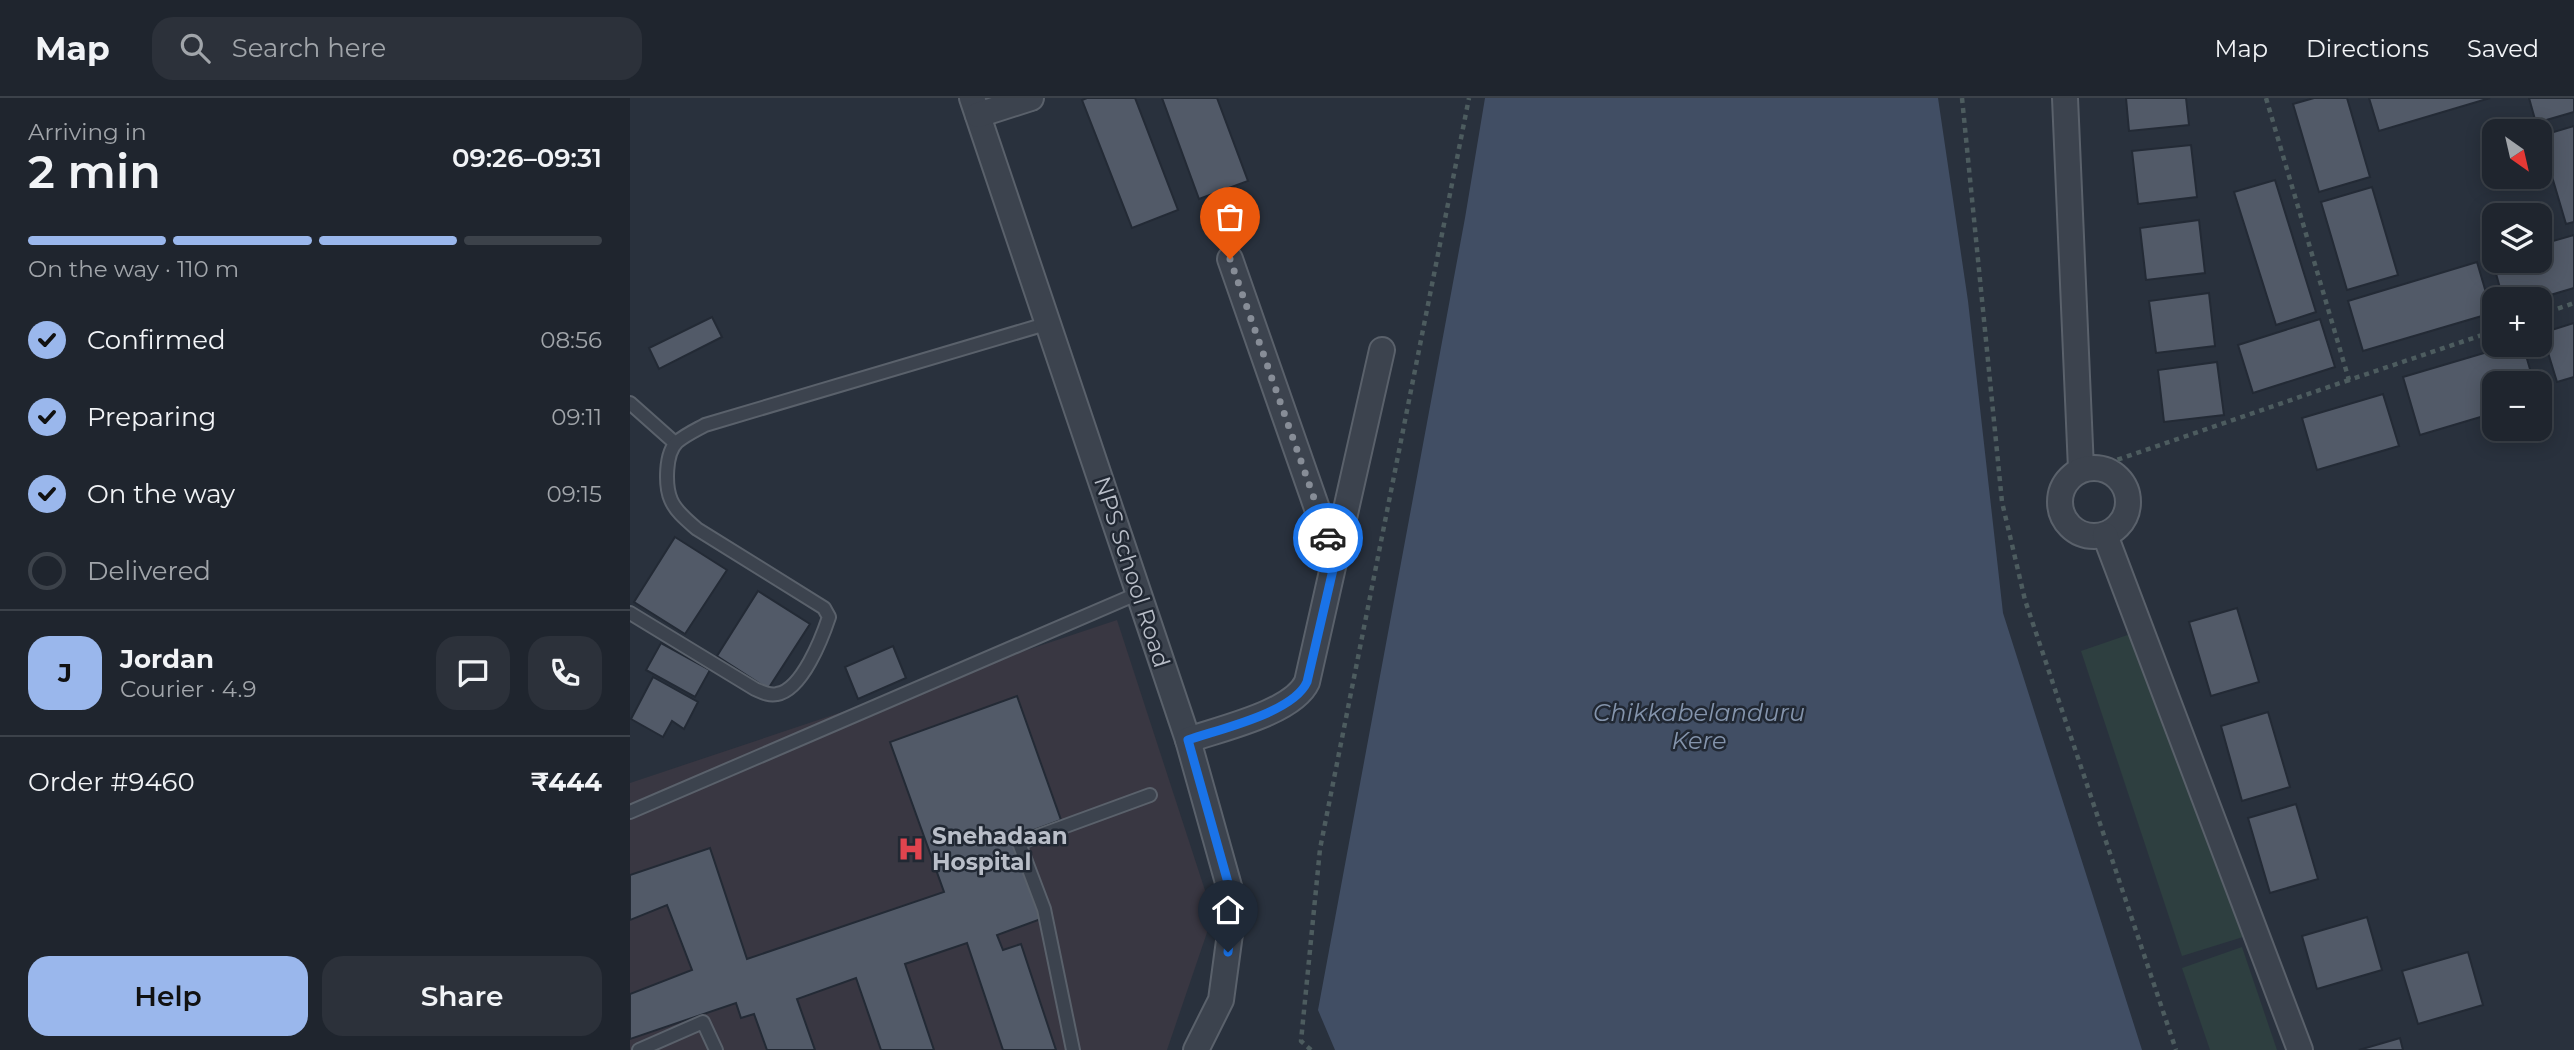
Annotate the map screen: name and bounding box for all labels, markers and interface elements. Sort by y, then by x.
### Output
search box [152,17,642,80]
text: Map [35,28,110,68]
icon: search [176,29,214,67]
text: Search here [232,32,386,64]
text: Map [2215,34,2268,63]
text: Directions [2306,34,2429,63]
text: Saved [2467,34,2539,63]
text: Arriving in [28,118,147,146]
north arrow [2482,119,2552,189]
map controls [2482,119,2552,441]
text: 09:26–09:31 [452,142,602,174]
text: 2 min [28,143,161,200]
pin [1200,187,1260,259]
icon: bag [1211,198,1249,236]
button: layers [2482,203,2552,273]
text: On the way · 110 m [28,255,239,283]
button: + [2482,287,2552,357]
icon: check [28,321,66,359]
text: Confirmed [87,324,226,356]
text: 08:56 [540,326,602,354]
button: − [2482,371,2552,441]
icon: check [28,398,66,436]
text: Preparing [87,401,216,433]
text: 09:11 [551,403,602,431]
street label: NPS School Road [1088,473,1176,671]
icon: check [28,475,66,513]
text: On the way [87,478,235,510]
text: 09:15 [547,480,602,508]
courier [1293,503,1363,573]
icon: car [1309,519,1347,557]
text: Delivered [87,555,211,587]
button: chat [436,636,510,710]
button: phone [528,636,602,710]
text: Jordan [120,643,214,675]
text: J [58,657,72,689]
text: Courier · 4.9 [120,675,256,703]
water label: Chikkabelanduru Kere [1593,698,1805,755]
text: Order #9460 [28,766,195,798]
text: ₹444 [531,766,602,798]
place label: Snehadaan Hospital [932,822,1068,876]
hospital icon: Snehadaan Hospital [896,834,926,864]
pin [1198,880,1258,952]
icon: home [1209,891,1247,929]
button: Help [28,956,308,1036]
button: Share [322,956,602,1036]

